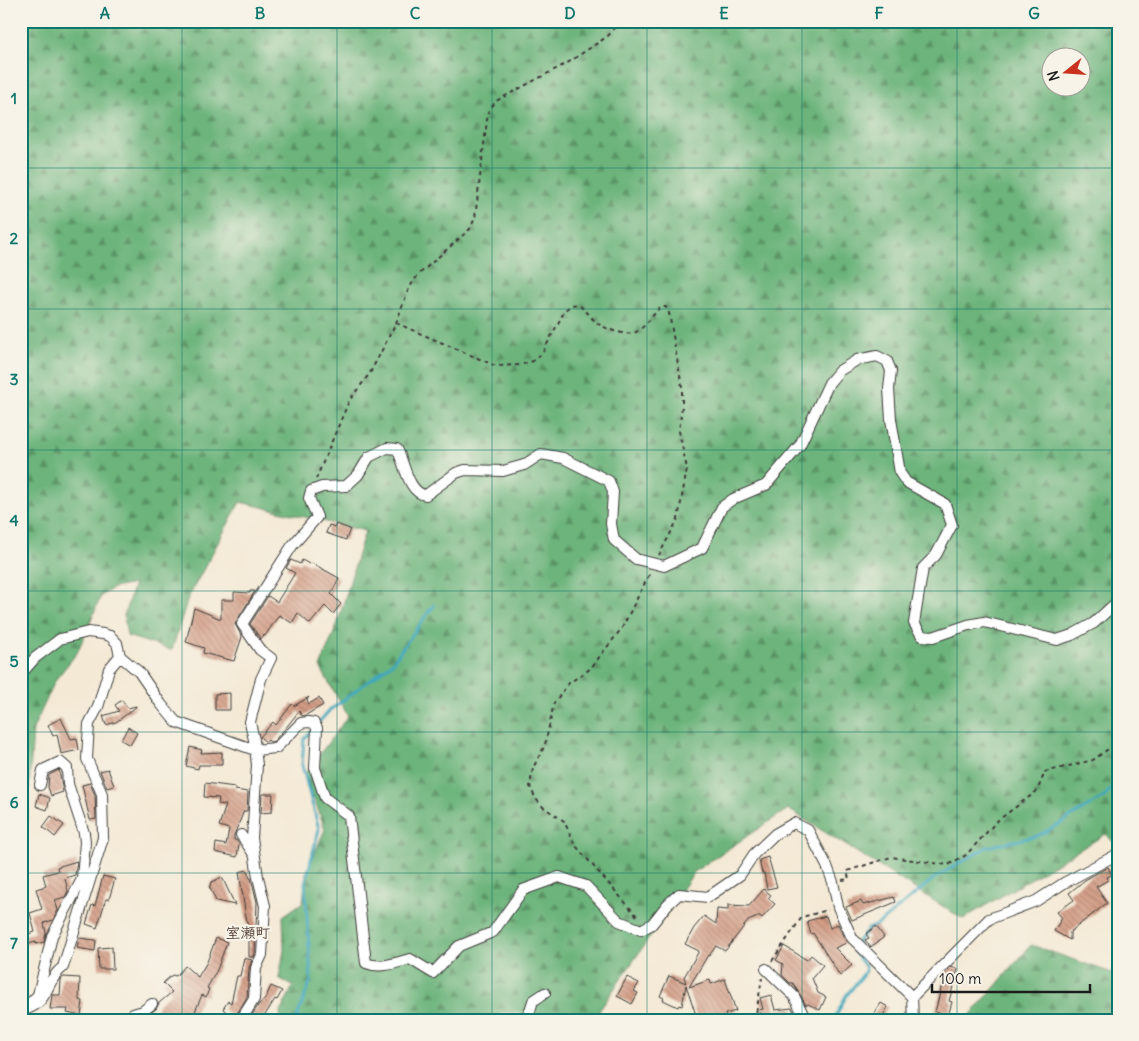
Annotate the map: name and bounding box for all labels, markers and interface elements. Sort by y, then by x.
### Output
text: A [100,3,110,23]
text: B [255,3,266,23]
text: C [410,3,421,23]
text: D [564,3,576,23]
text: E [719,3,729,23]
text: F [874,3,884,23]
text: G [1028,3,1040,23]
north arrow [1042,48,1092,98]
text: N [1044,69,1064,83]
text: 1 [11,88,17,108]
text: 2 [10,228,19,248]
text: 3 [9,369,19,389]
text: 4 [9,510,19,530]
text: 5 [9,651,19,671]
text: 6 [9,792,19,812]
district label: 室瀬町 [225,923,271,942]
text: 7 [10,933,18,953]
scale bar [932,961,1089,993]
text: 100 m [939,969,981,988]

